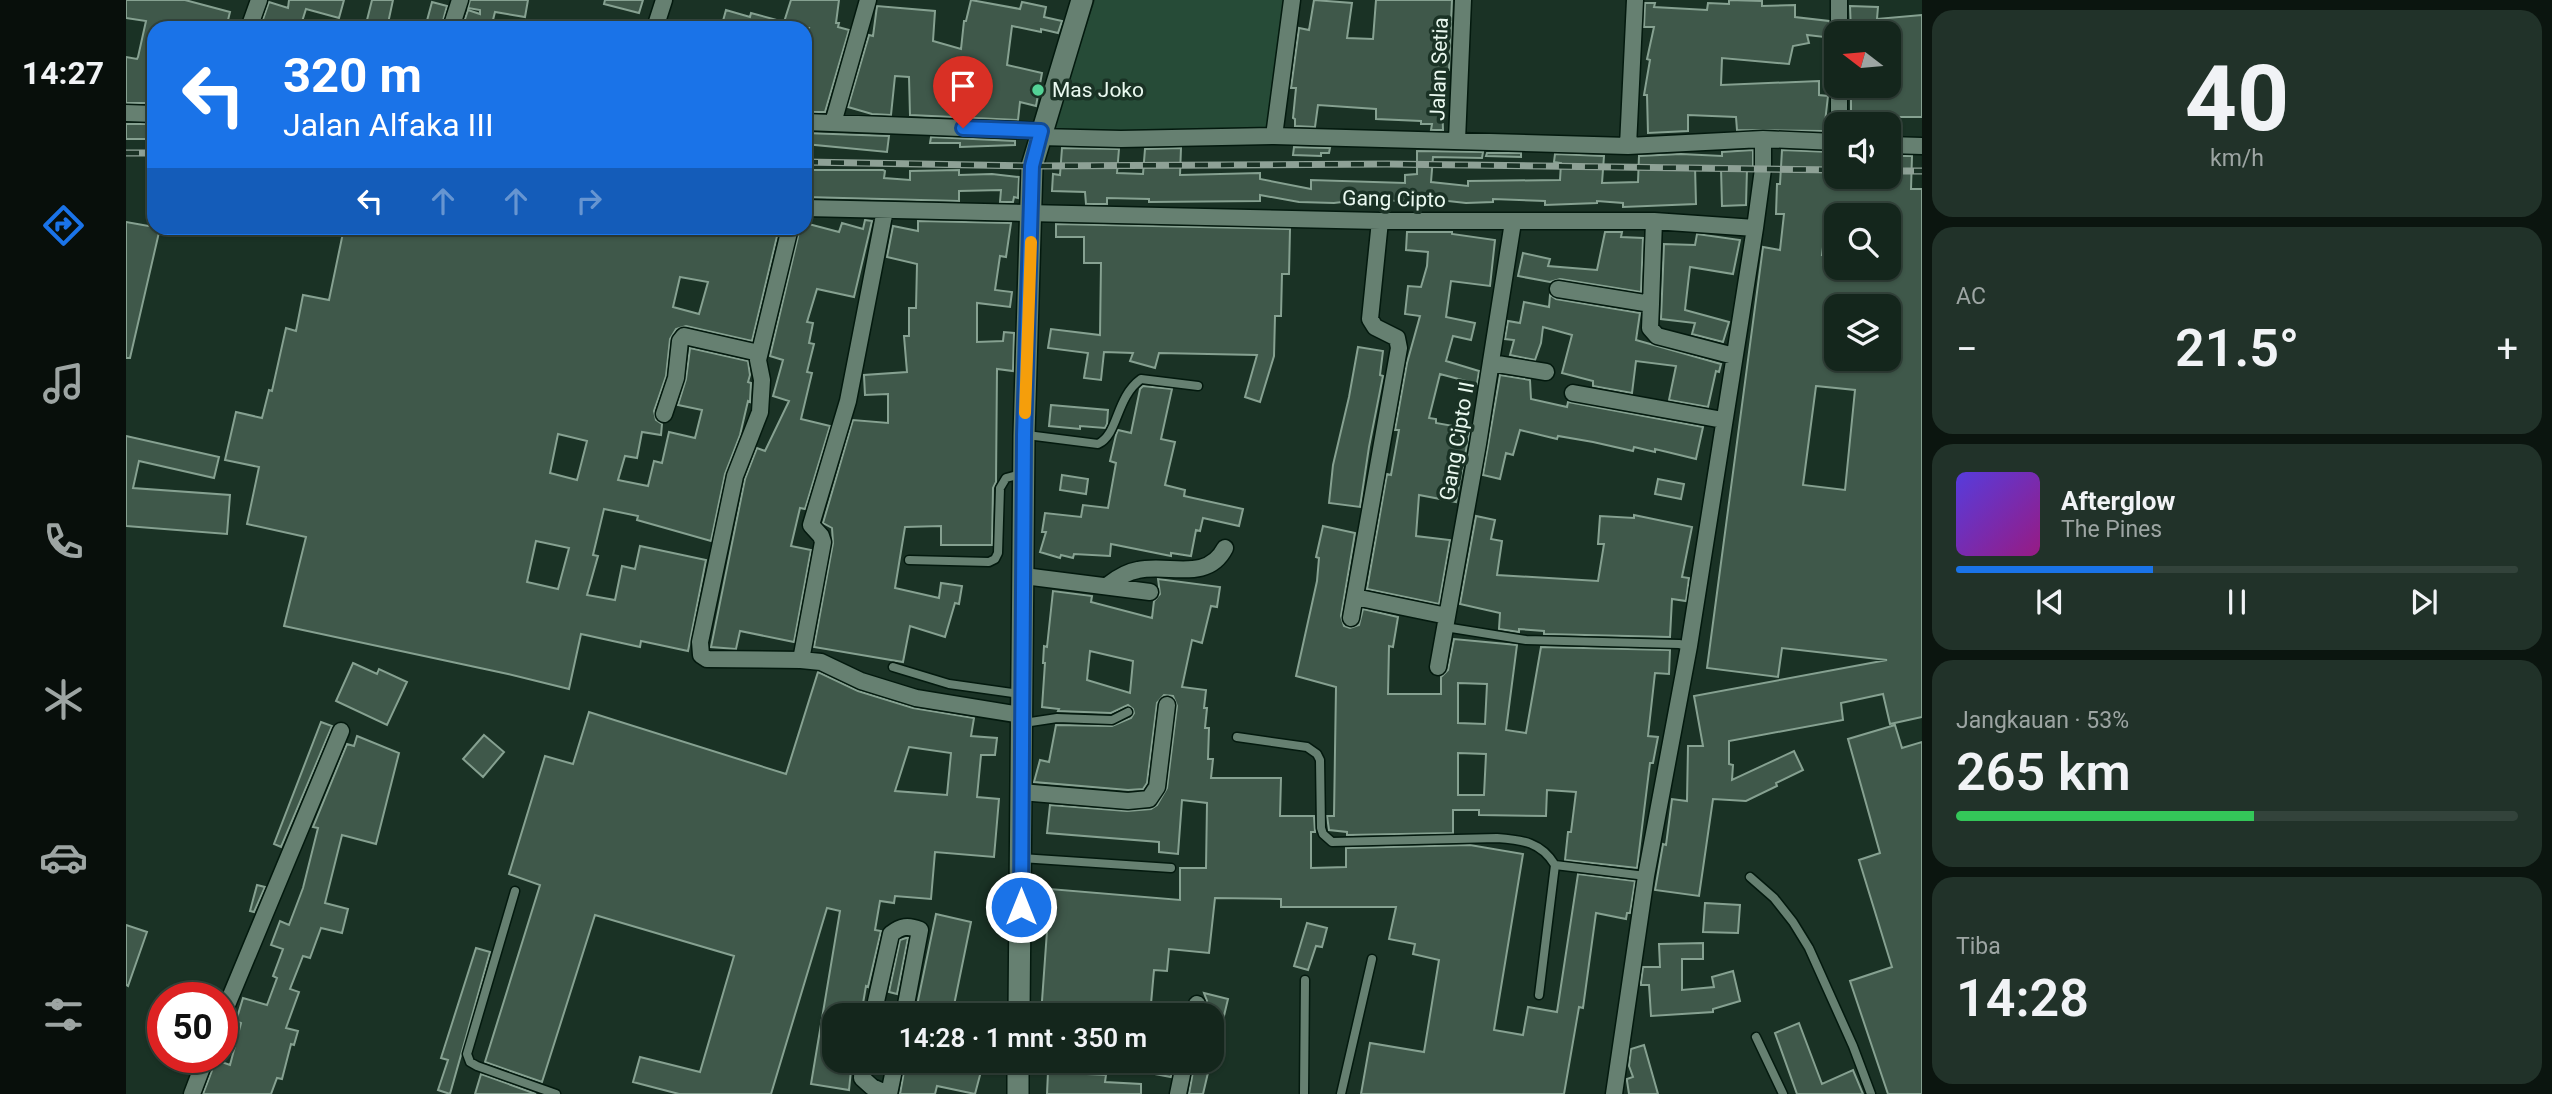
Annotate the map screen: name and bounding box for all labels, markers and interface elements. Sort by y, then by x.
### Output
street label: Jalan Setia [1425,17,1453,121]
north arrow [1824,21,1900,98]
map controls [1824,21,1901,371]
text: 40 [2185,46,2289,152]
text: 320 m [283,47,422,104]
icon: left [168,49,259,140]
text: 14:27 [22,54,104,92]
pin [933,56,993,128]
icon: arrive [944,67,982,105]
place label: Mas Joko [1052,78,1144,102]
marker: Mas Joko [1030,82,1046,98]
text: Jalan Alfaka III [283,106,494,144]
button: sound [1824,112,1901,189]
text: km/h [2210,145,2264,172]
icon: left [351,182,389,220]
icon: ahead [424,182,462,220]
icon: ahead [497,182,535,220]
icon: right [570,182,608,220]
street label: Gang Cipto [1342,186,1446,212]
icon: directions [39,201,88,250]
button: search [1824,203,1901,280]
text: AC [1956,283,1986,310]
button: layers [1824,294,1901,371]
text: 21.5° [2175,318,2299,379]
text: − [1956,327,1978,371]
text: + [2496,327,2518,371]
icon: music [39,359,88,408]
street label: Gang Cipto II [1435,380,1479,502]
text: Afterglow [2061,486,2175,516]
text: The Pines [2061,516,2162,543]
icon: phone [39,517,88,566]
icon: previous [2031,583,2069,621]
icon: pause [2218,583,2256,621]
icon: next [2405,583,2443,621]
icon: climate [39,675,88,724]
text: Jangkauan · 53% [1956,707,2129,734]
text: 265 km [1956,742,2131,803]
icon: car [39,833,88,882]
position arrow [984,870,1058,944]
text: Tiba [1956,933,2001,960]
text: 14:28 [1956,968,2089,1029]
speed limit sign: 50 [147,982,238,1073]
icon: filters [39,990,88,1039]
text: 14:28 · 1 mnt · 350 m [899,1023,1147,1053]

